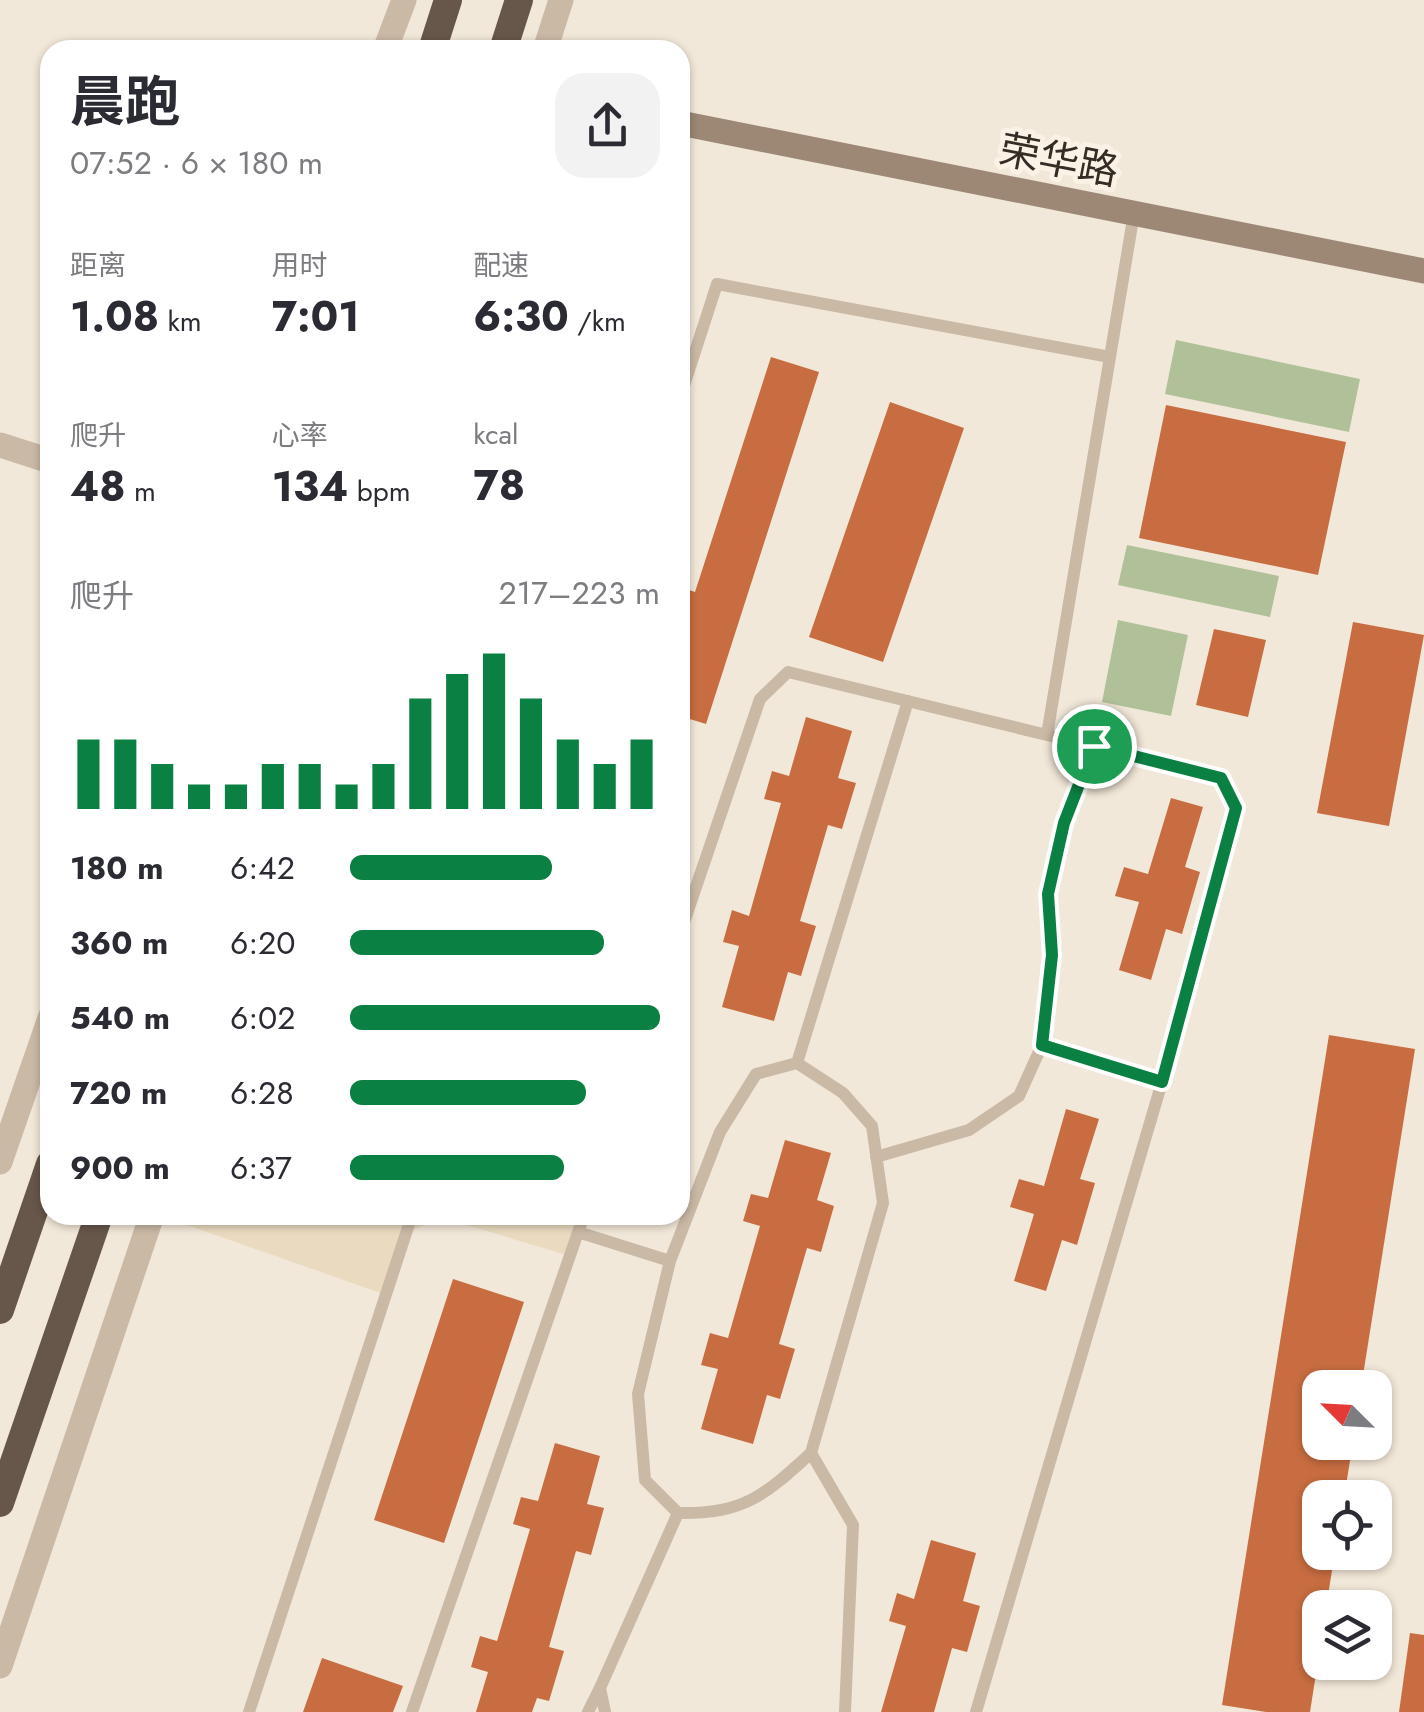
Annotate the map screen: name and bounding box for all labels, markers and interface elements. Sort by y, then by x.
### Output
text: 晨跑 [70,62,180,142]
button: share [555,73,660,178]
street label: 荣华路 [995,120,1123,200]
text: 07:52 · 6 × 180 m [70,140,323,186]
text: 距离 [70,245,126,286]
text: 用时 [272,245,328,286]
text: 配速 [473,245,529,286]
text: 1.08 [70,286,159,347]
text: 7:01 [272,286,360,347]
text: 6:30 [473,286,569,347]
text: km [159,301,202,342]
text: /km [569,301,626,342]
text: kcal [473,414,519,455]
text: 爬升 [70,415,126,456]
text: 心率 [272,415,328,456]
text: 78 [473,455,525,516]
text: 48 [70,456,126,517]
text: 134 [272,456,348,517]
text: m [126,471,156,512]
text: bpm [348,471,411,512]
text: 217–223 m [498,570,660,616]
text: 爬升 [70,573,134,619]
pin [1052,704,1137,789]
icon: arrive [1067,719,1122,774]
text: 180 m [70,845,163,891]
text: 6:42 [230,845,295,891]
text: 360 m [70,920,168,966]
text: 6:20 [230,920,295,966]
text: 540 m [70,995,170,1041]
text: 6:02 [230,995,295,1041]
text: 720 m [70,1070,167,1116]
text: 6:28 [230,1070,294,1116]
text: 900 m [70,1145,170,1191]
text: 6:37 [230,1145,292,1191]
north arrow [1302,1370,1392,1460]
map controls [1302,1370,1392,1680]
button: locate [1302,1480,1392,1570]
button: layers [1302,1590,1392,1680]

